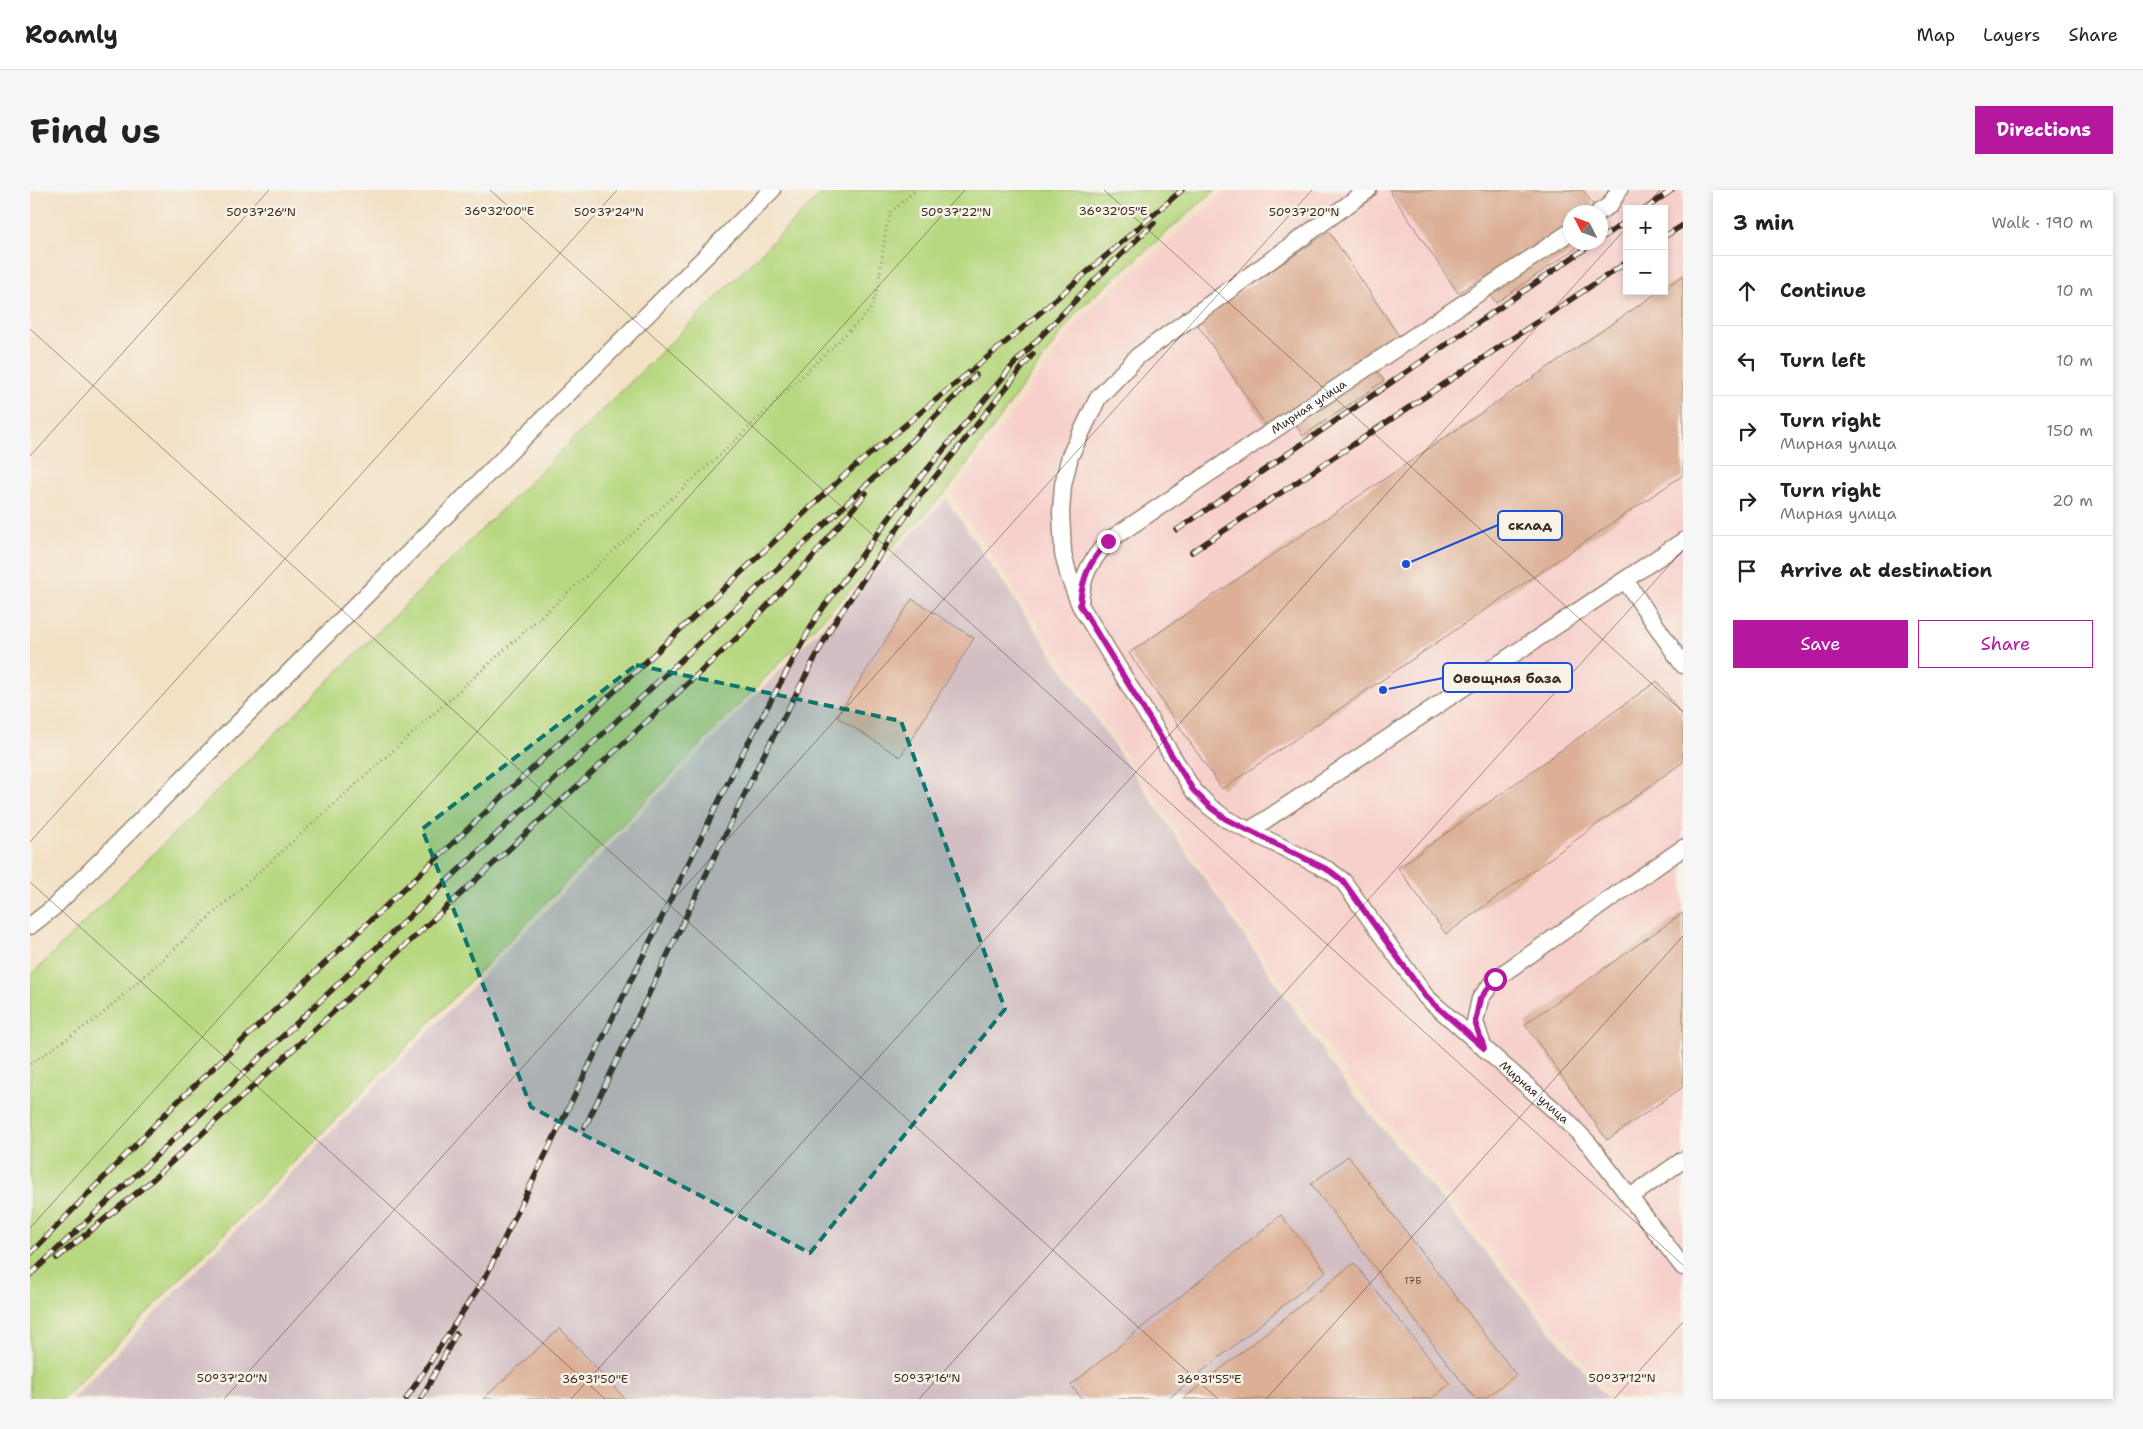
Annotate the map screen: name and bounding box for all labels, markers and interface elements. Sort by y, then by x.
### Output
text: Roamly [25,19,118,51]
text: Map [1917,23,1955,47]
text: Layers [1983,23,2040,47]
text: Share [2068,23,2118,47]
button: Directions [1975,106,2113,154]
text: Find us [30,107,161,154]
text: 36°32'00"E [464,203,534,219]
text: 36°32'05"E [1078,203,1148,219]
text: 50°37'26"N [226,204,296,220]
text: 50°37'24"N [574,204,644,220]
text: 50°37'22"N [921,204,991,220]
text: 50°37'20"N [1269,204,1339,220]
north arrow [1563,205,1608,250]
map controls [1623,205,1668,295]
button: + [1623,205,1668,250]
text: 3 min [1733,209,1794,237]
text: Walk · 190 m [1991,212,2093,233]
button: − [1623,250,1668,295]
icon: ahead [1733,277,1761,305]
text: Continue [1780,278,1866,303]
text: 10 m [2056,280,2093,301]
icon: left [1733,347,1761,375]
text: Turn left [1780,348,1866,373]
text: 10 m [2056,350,2093,371]
street label: Мирная улица [1268,375,1350,438]
text: Turn right [1780,408,1881,433]
icon: right [1733,417,1761,445]
text: 150 m [2046,420,2093,441]
text: Мирная улица [1780,433,1897,454]
text: Turn right [1780,478,1881,503]
icon: right [1733,487,1761,515]
text: 20 m [2052,490,2093,511]
text: Мирная улица [1780,503,1897,524]
callout: склад [1498,511,1562,540]
text: склад [1508,516,1552,534]
route end [1097,530,1120,553]
icon: arrive [1733,557,1761,585]
text: Arrive at destination [1780,558,1992,583]
button: Save [1733,620,1908,668]
button: Share [1918,620,2093,668]
callout: Овощная база [1443,663,1572,692]
text: Овощная база [1453,669,1562,687]
route start [1484,968,1507,991]
street label: Мирная улица [1496,1057,1573,1127]
house number: 17Б [1404,1274,1422,1287]
text: 50°37'20"N [197,1370,267,1386]
text: 50°37'16"N [894,1370,960,1386]
text: 50°37'12"N [1588,1370,1656,1386]
text: 36°31'50"E [562,1371,628,1387]
text: 36°31'55"E [1176,1371,1242,1387]

